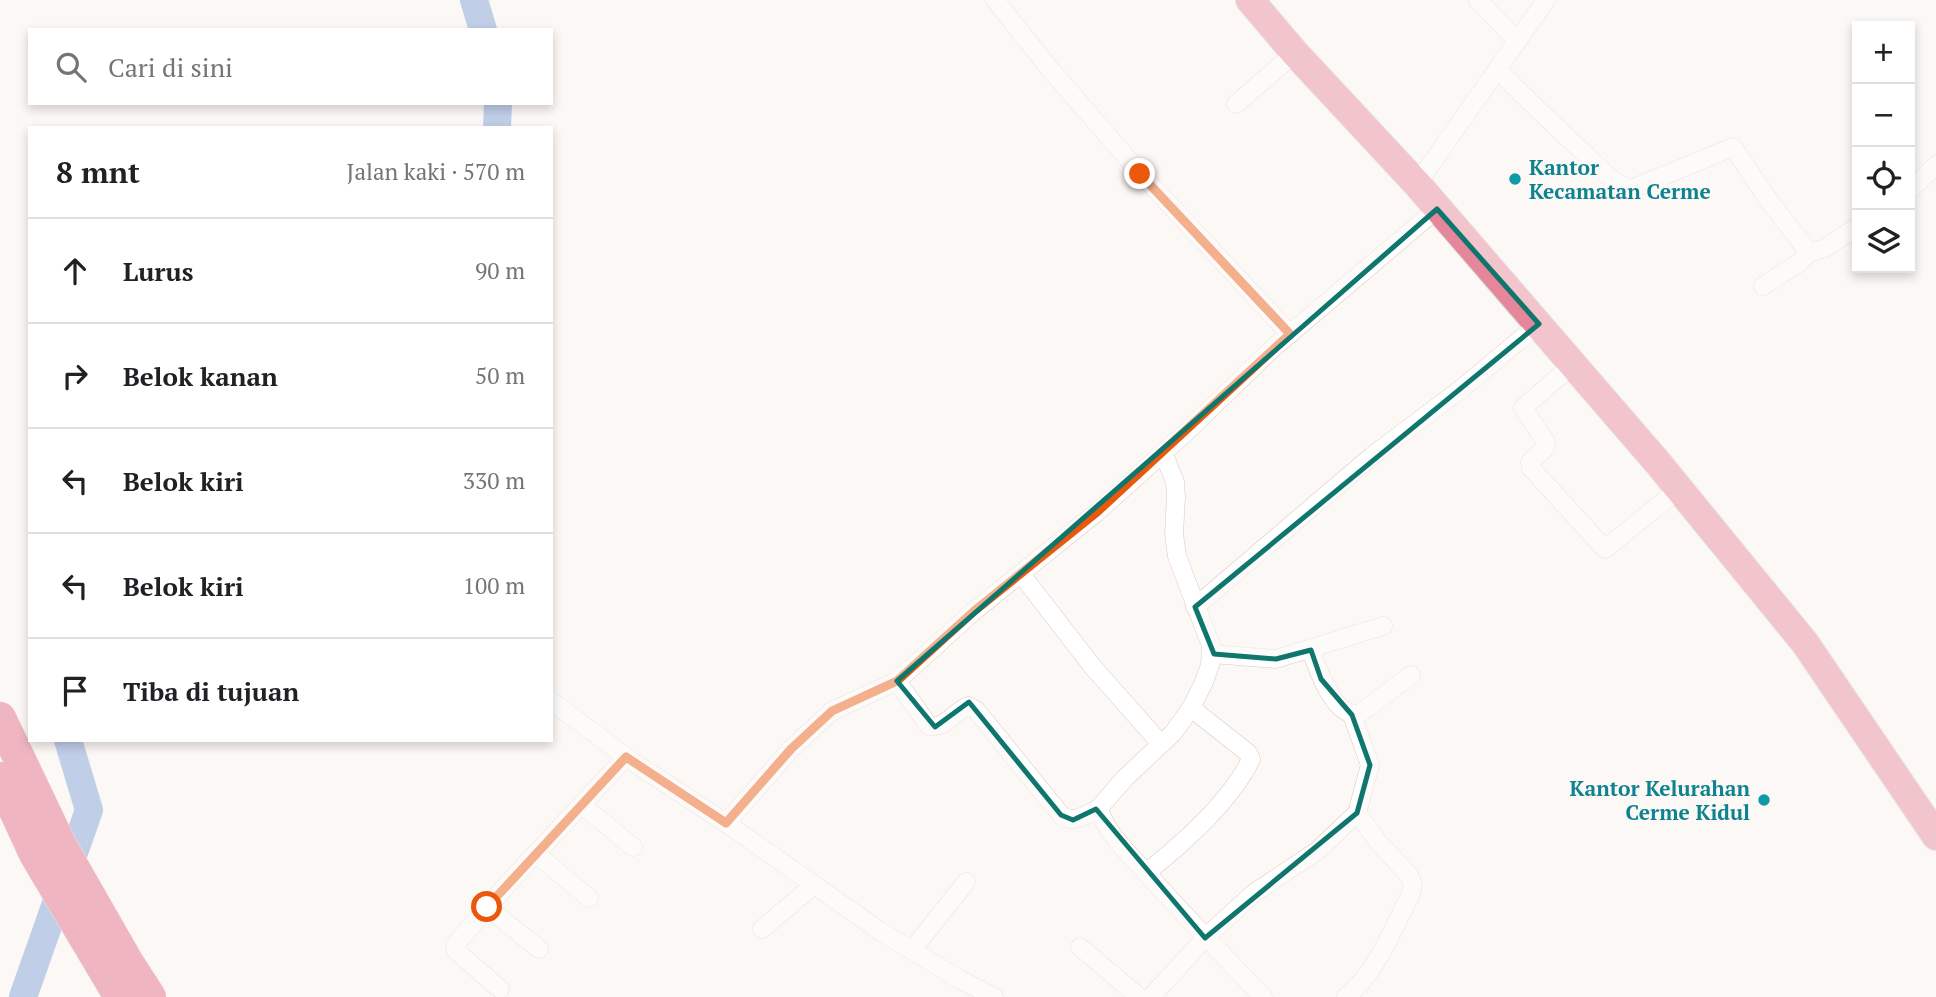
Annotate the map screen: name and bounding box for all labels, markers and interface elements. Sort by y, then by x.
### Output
map controls [1852,21,1915,273]
button: + [1852,21,1915,84]
search box [28,28,553,105]
icon: search [52,48,90,86]
text: Cari di sini [108,50,233,84]
button: − [1852,84,1915,147]
button: locate [1852,147,1915,210]
text: 8 mnt [56,152,140,192]
place label: Kantor Kecamatan Cerme [1529,153,1711,205]
text: Jalan kaki · 570 m [347,156,525,187]
route end [1124,158,1155,189]
marker: Kantor Kecamatan Cerme [1507,171,1523,187]
button: layers [1852,210,1915,273]
icon: ahead [56,252,94,290]
text: Lurus [123,254,193,288]
text: 90 m [475,255,525,286]
icon: right [56,357,94,395]
text: Belok kanan [123,359,278,393]
text: 50 m [475,360,525,391]
icon: left [56,462,94,500]
text: Belok kiri [123,464,244,498]
text: 330 m [463,465,525,496]
icon: left [56,567,94,605]
text: Belok kiri [123,569,244,603]
text: 100 m [463,570,525,601]
icon: arrive [56,672,94,710]
text: Tiba di tujuan [123,674,299,708]
place label: Kantor Kelurahan Cerme Kidul [1570,774,1750,826]
marker: Kantor Kelurahan Cerme Kidul [1756,792,1772,808]
route start [471,891,502,922]

